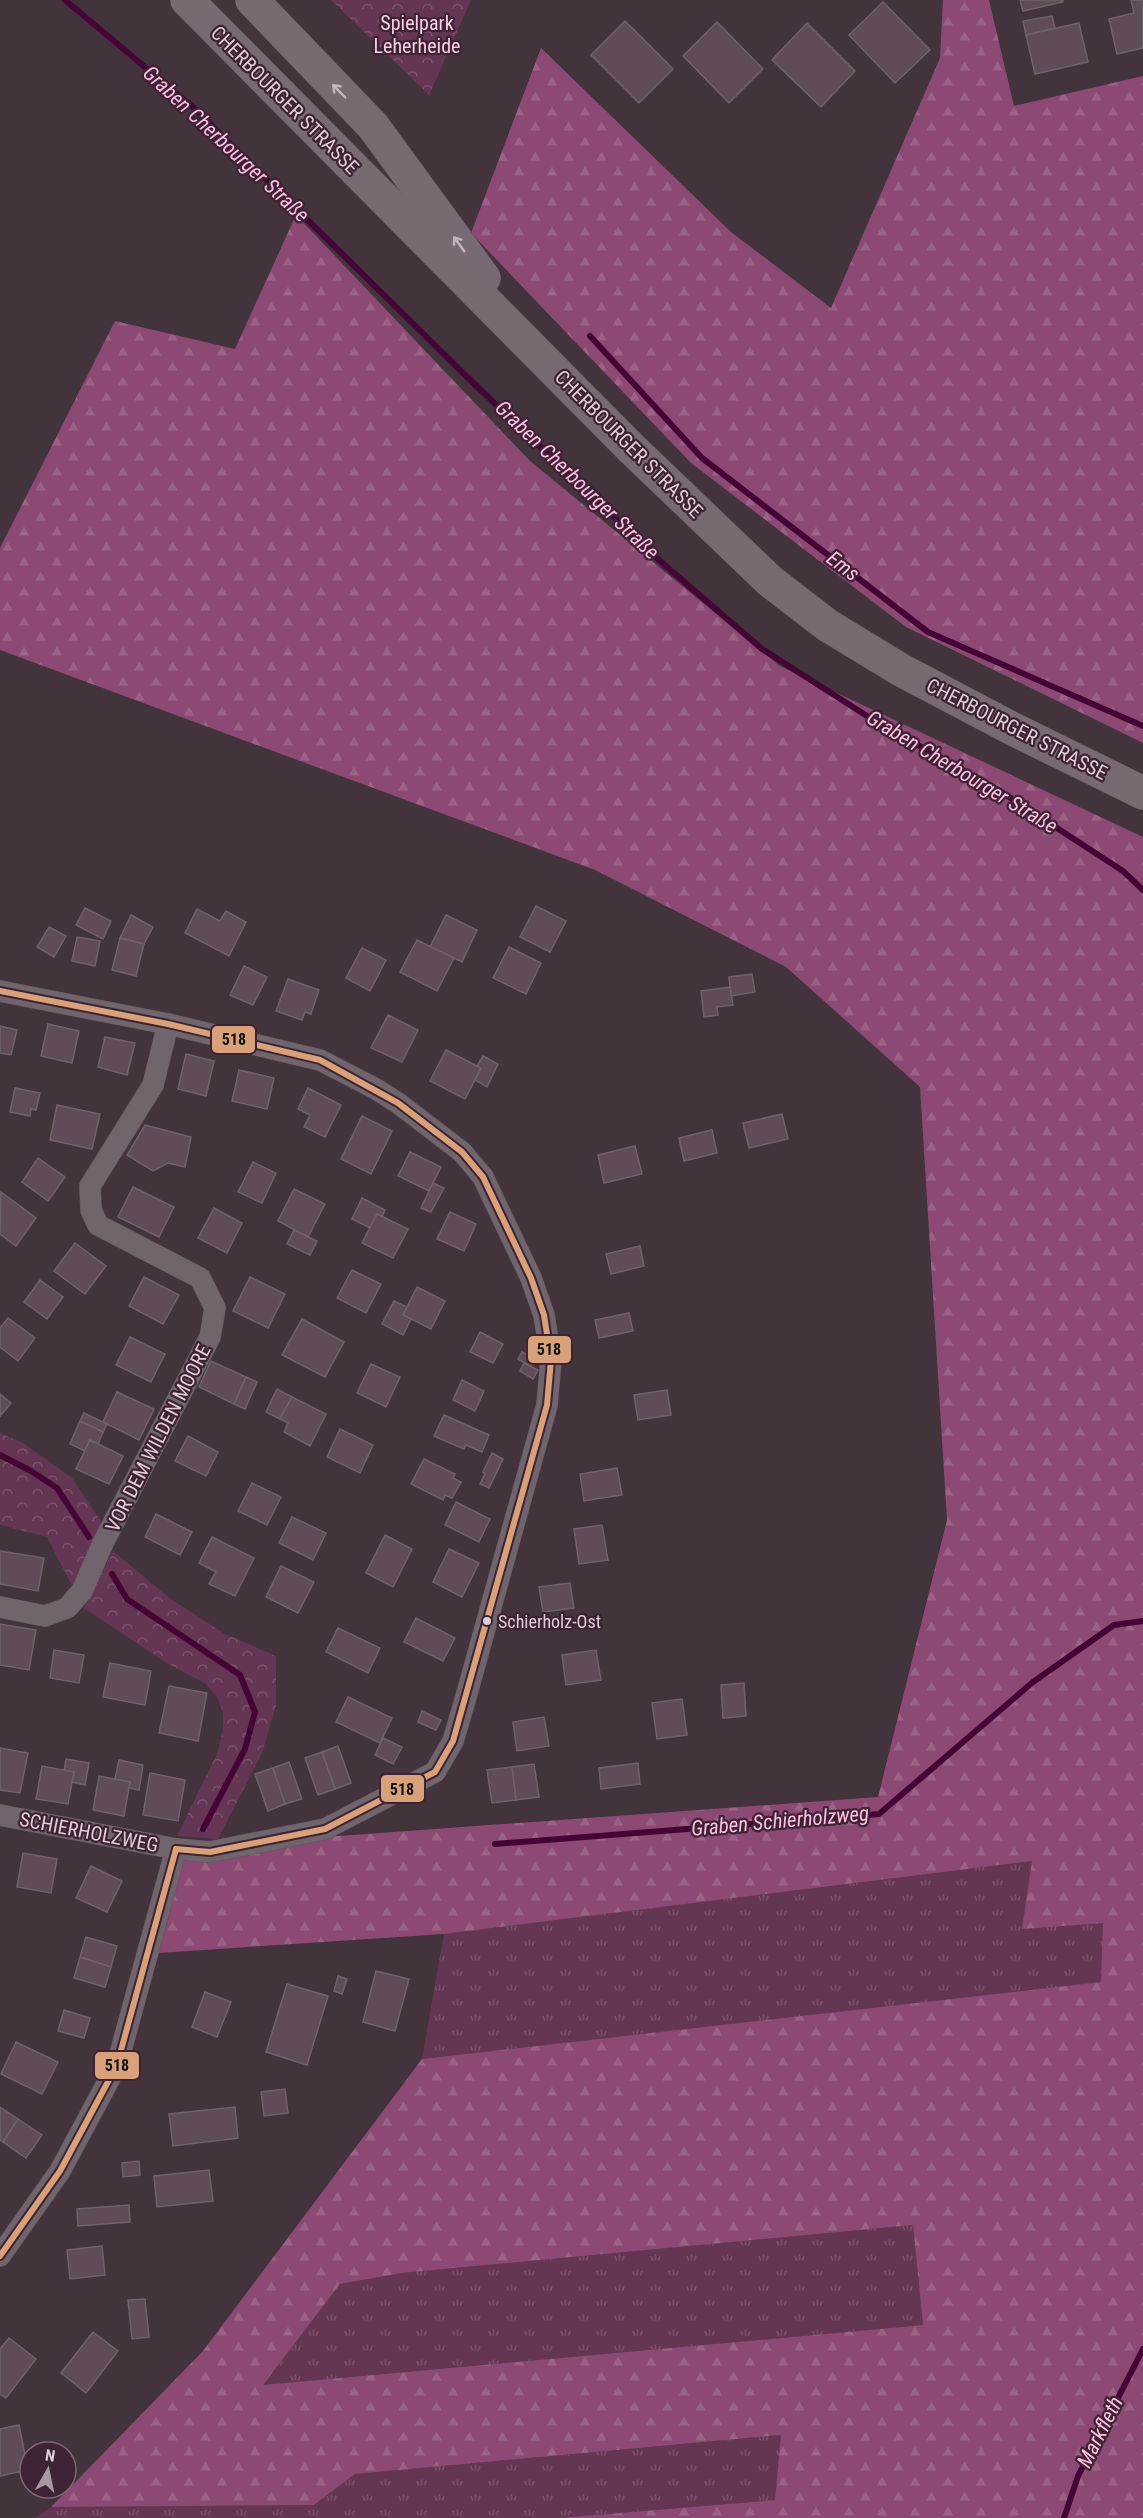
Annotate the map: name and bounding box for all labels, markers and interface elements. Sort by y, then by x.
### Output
park label: Spielpark Leherheide [374,11,460,58]
street label: CHERBOURGER STRASSE [206,21,364,179]
water label: Graben Cherbourger Straße [138,61,314,227]
one-way arrow [332,83,347,98]
one-way arrow [453,237,466,253]
street label: CHERBOURGER STRASSE [550,365,708,523]
water label: Graben Cherbourger Straße [490,396,664,564]
water label: Ems [822,546,864,586]
street label: CHERBOURGER STRASSE [923,673,1111,785]
water label: Graben Cherbourger Straße [862,706,1062,838]
line badge: 518 [211,1025,256,1054]
text: 518 [222,1030,246,1049]
line badge: 518 [527,1335,572,1364]
street label: VOR DEM WILDEN MOORE [100,1340,216,1536]
text: 518 [537,1340,561,1359]
place label: Schierholz-Ost [498,1611,601,1632]
marker: Schierholz-Ost [481,1615,493,1627]
line badge: 518 [380,1774,425,1803]
text: 518 [390,1780,414,1799]
water label: Graben Schierholzweg [690,1801,870,1841]
street label: SCHIERHOLZWEG [17,1807,161,1857]
line badge: 518 [94,2051,140,2080]
text: 518 [105,2056,129,2075]
water label: Markfleth [1072,2393,1128,2471]
north arrow [18,2440,78,2500]
text: N [44,2446,57,2466]

